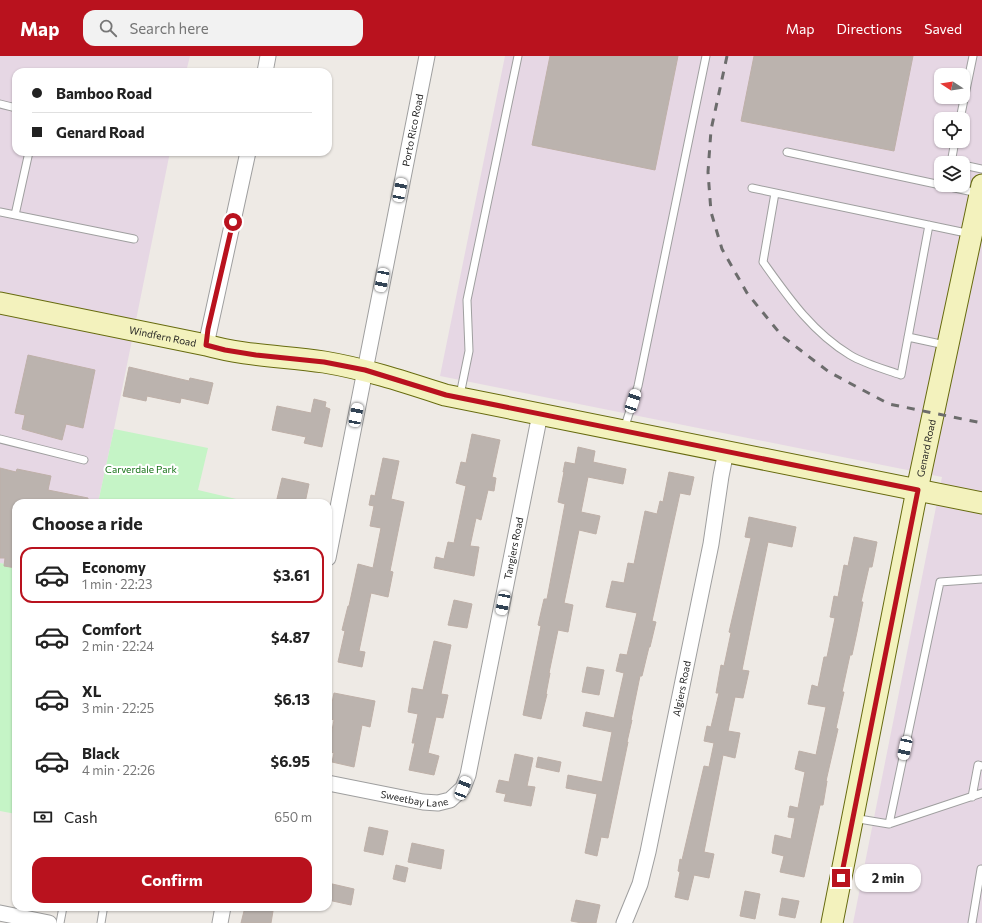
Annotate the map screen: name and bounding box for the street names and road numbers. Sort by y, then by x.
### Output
street label: Porto Rico Road [399,93,425,167]
street label: Windfern Road [128,323,198,349]
street label: Genard Road [914,418,938,478]
street label: Tangiers Road [501,516,525,581]
street label: Algiers Road [670,659,693,717]
street label: Sweetbay Lane [380,788,449,809]

